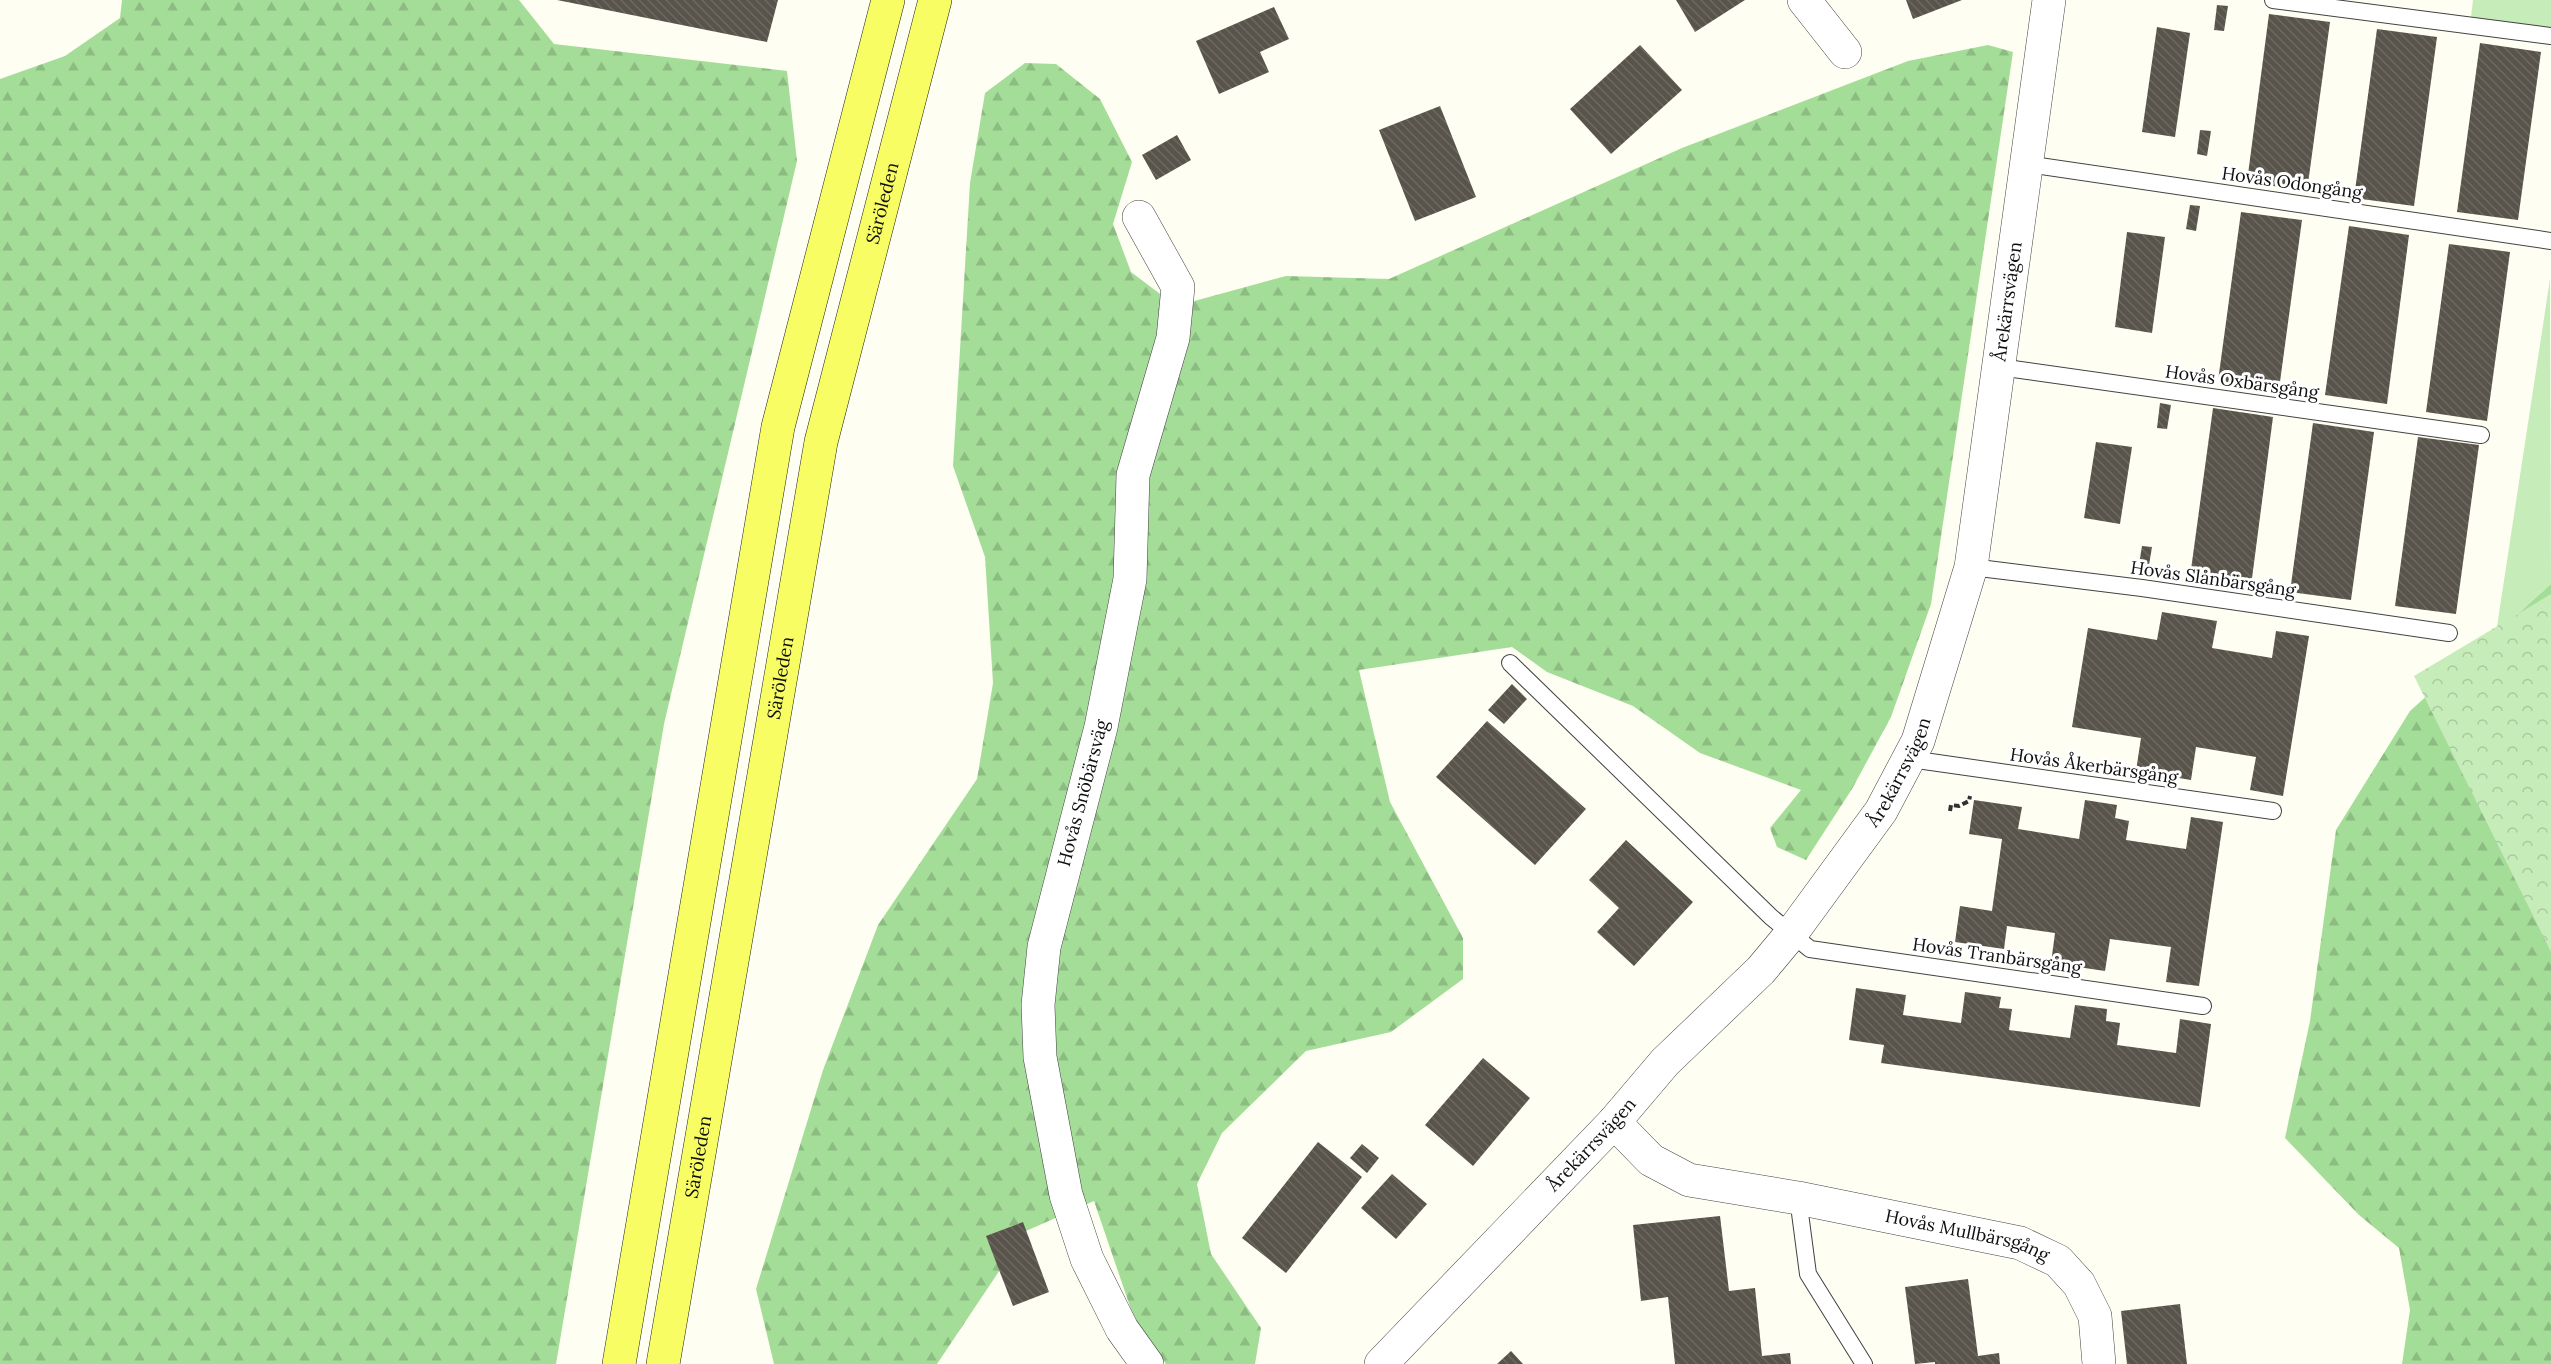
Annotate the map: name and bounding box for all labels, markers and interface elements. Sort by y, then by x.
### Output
street label: Säröleden [860,160,904,247]
street label: Hovås Odongång [2220,161,2365,204]
street label: Årekärrsvägen [1987,240,2027,364]
street label: Hovås Oxbärsgång [2164,359,2321,404]
street label: Hovås Slånbärsgång [2129,556,2298,602]
street label: Säröleden [762,635,798,721]
street label: Årekärrsvägen [1861,714,1936,832]
street label: Hovås Snöbärsväg [1052,716,1113,869]
street label: Hovås Åkerbärsgång [2008,742,2181,789]
street label: Hovås Tranbärsgång [1911,932,2084,979]
street label: Årekärrsvägen [1541,1093,1641,1197]
street label: Säröleden [680,1114,716,1200]
street label: Hovås Mullbärsgång [1883,1204,2054,1267]

